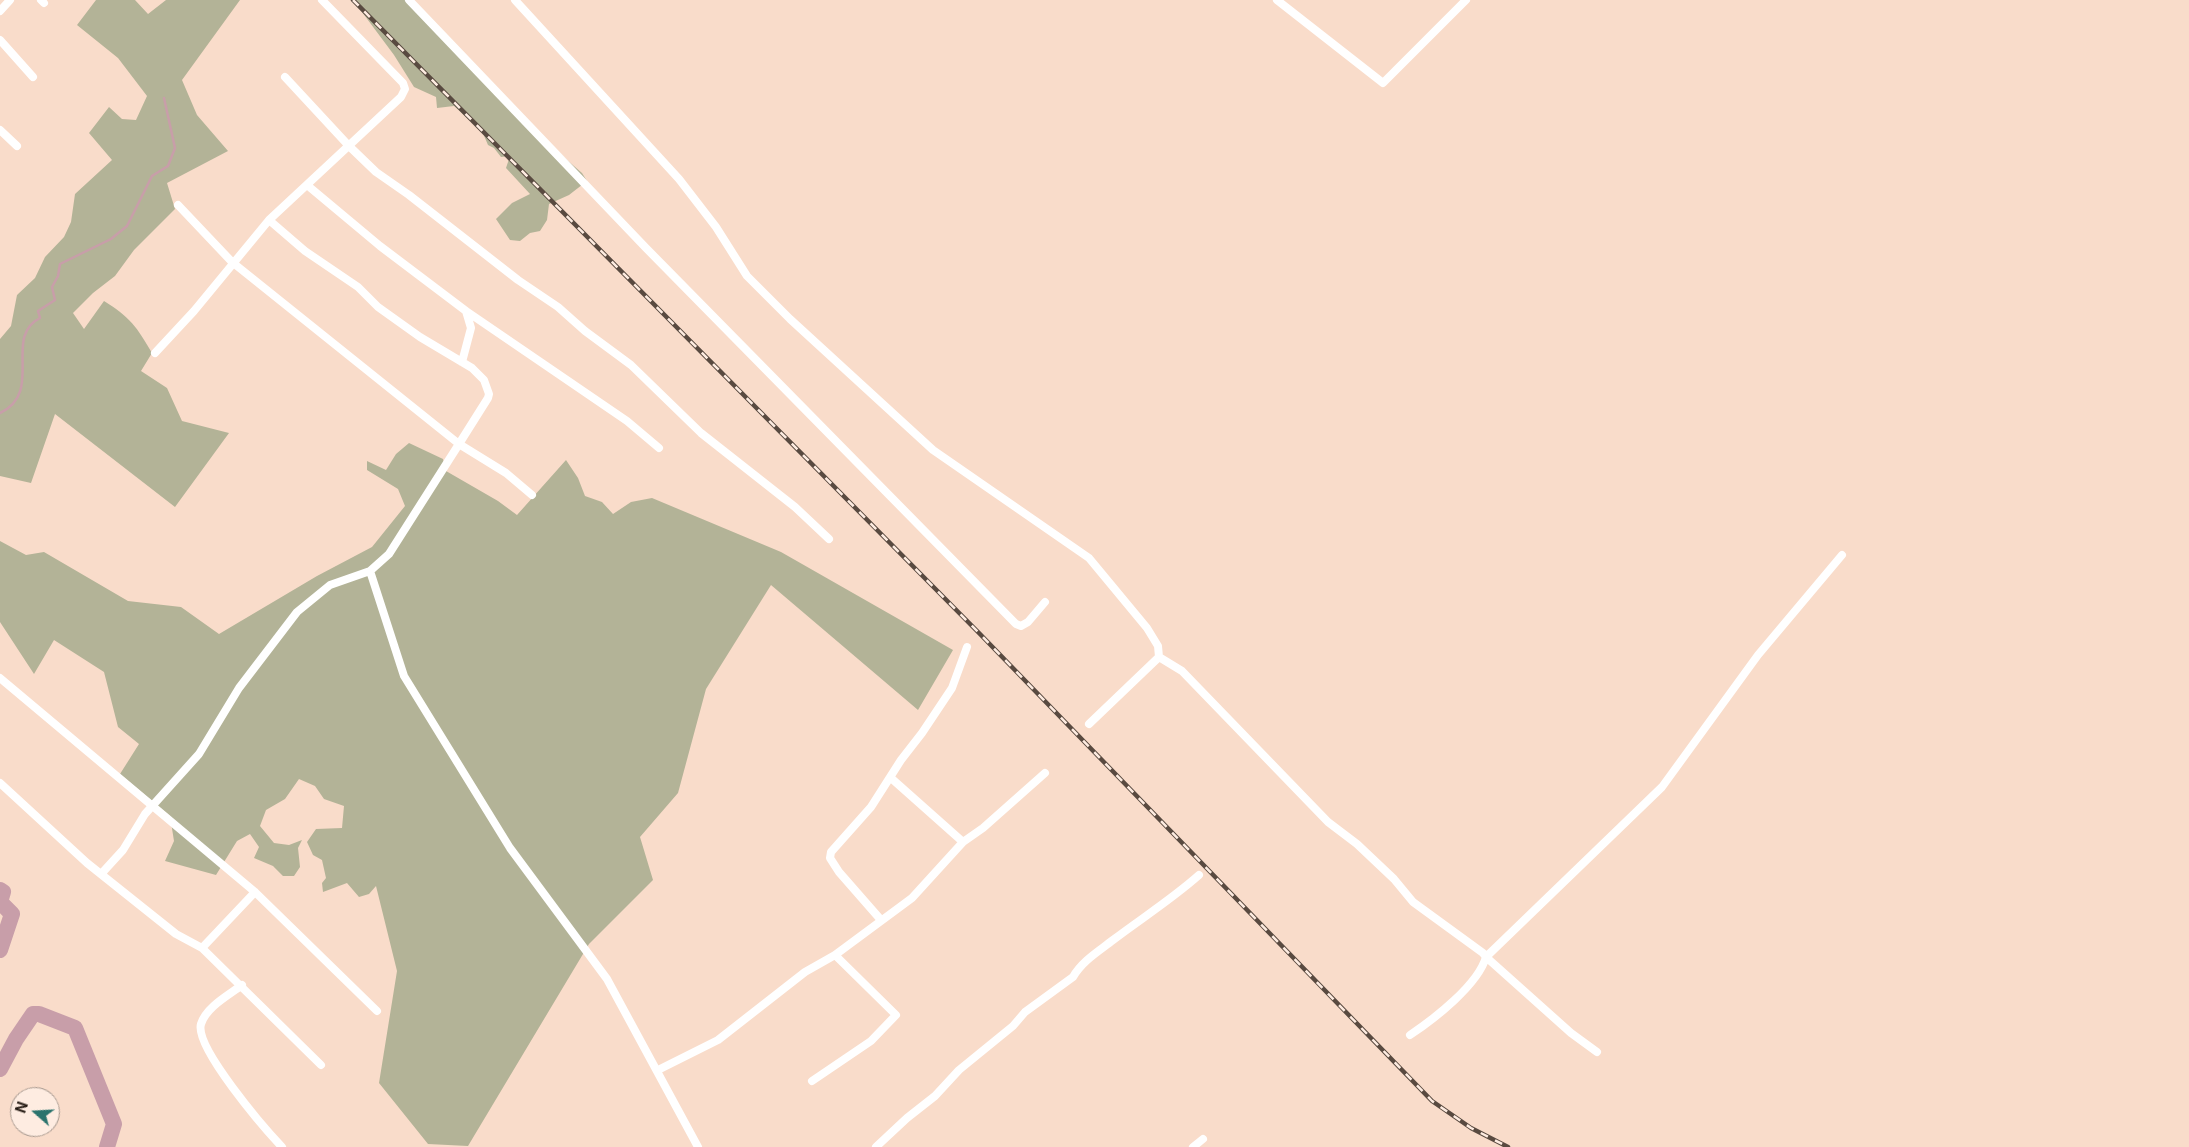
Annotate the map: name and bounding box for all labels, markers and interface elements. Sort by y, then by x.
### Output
north arrow [10,1087,60,1137]
text: N [12,1099,31,1115]

